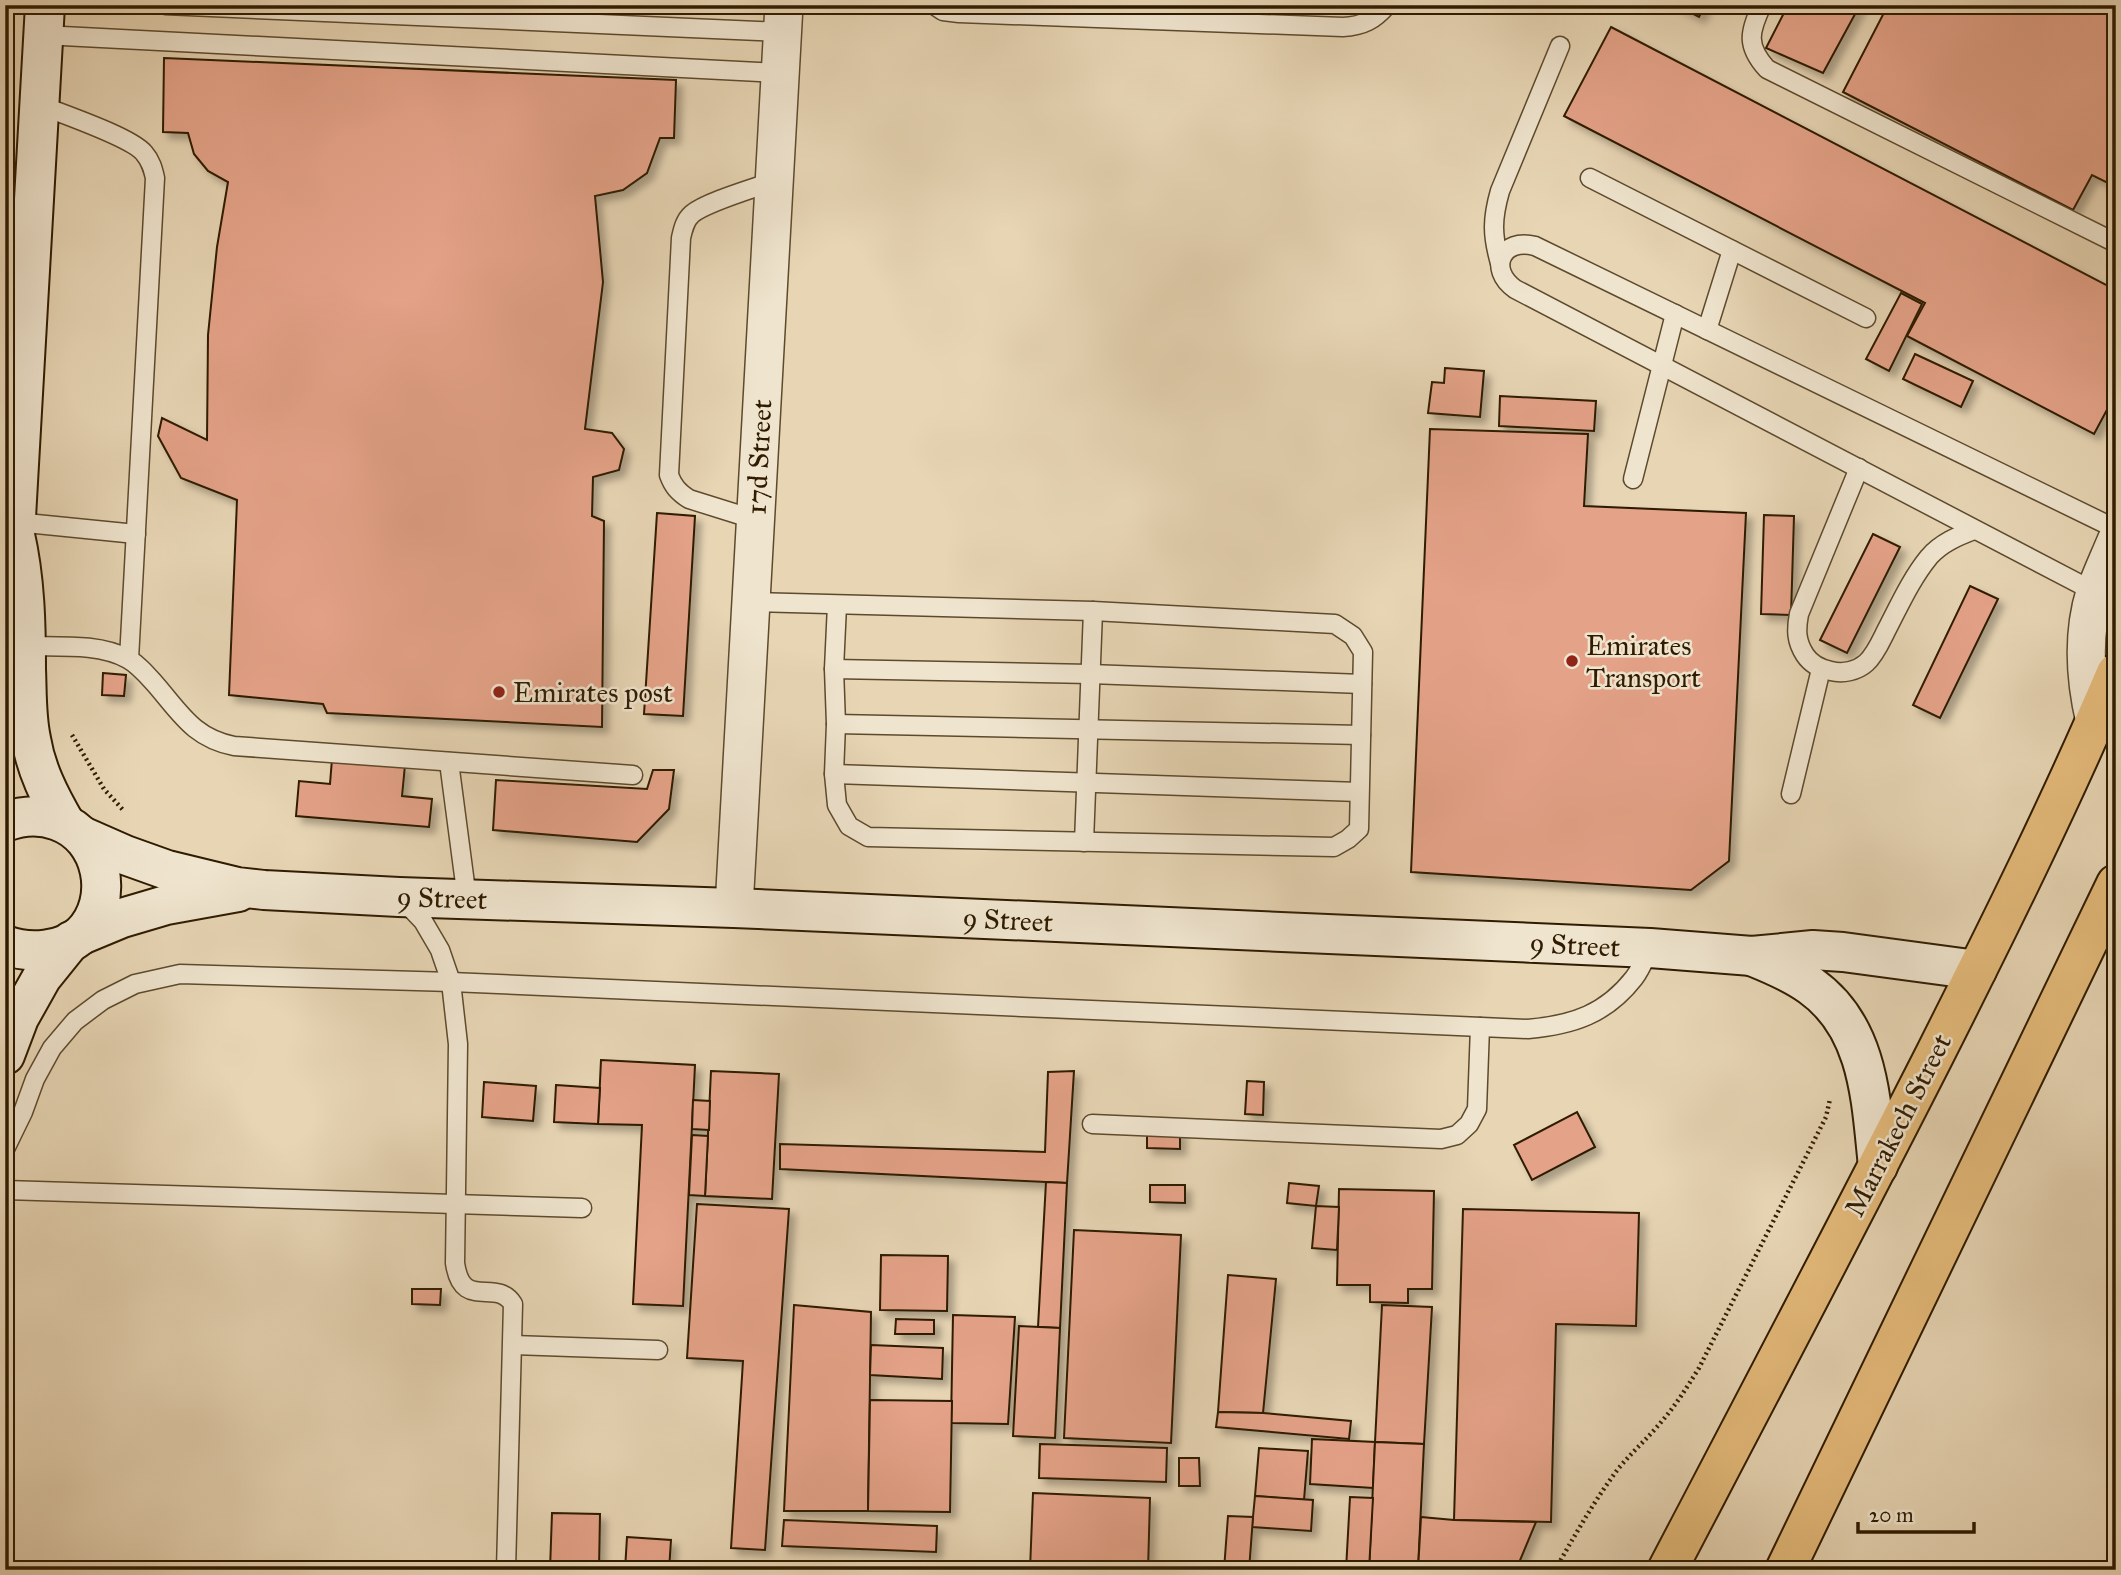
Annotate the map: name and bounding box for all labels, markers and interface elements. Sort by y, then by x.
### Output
street label: 17d Street [738,398,780,516]
place label: Emirates Transport [1586,628,1701,695]
marker: Emirates Transport [1564,653,1580,669]
place label: Emirates post [513,675,673,710]
marker: Emirates post [491,684,507,700]
street label: 9 Street [396,879,488,917]
street label: 9 Street [962,900,1054,940]
street label: 9 Street [1529,925,1621,965]
street label: Marrakech Street [1837,1027,1959,1222]
scale bar [1858,1491,1974,1535]
text: 20 m [1869,1502,1914,1528]

